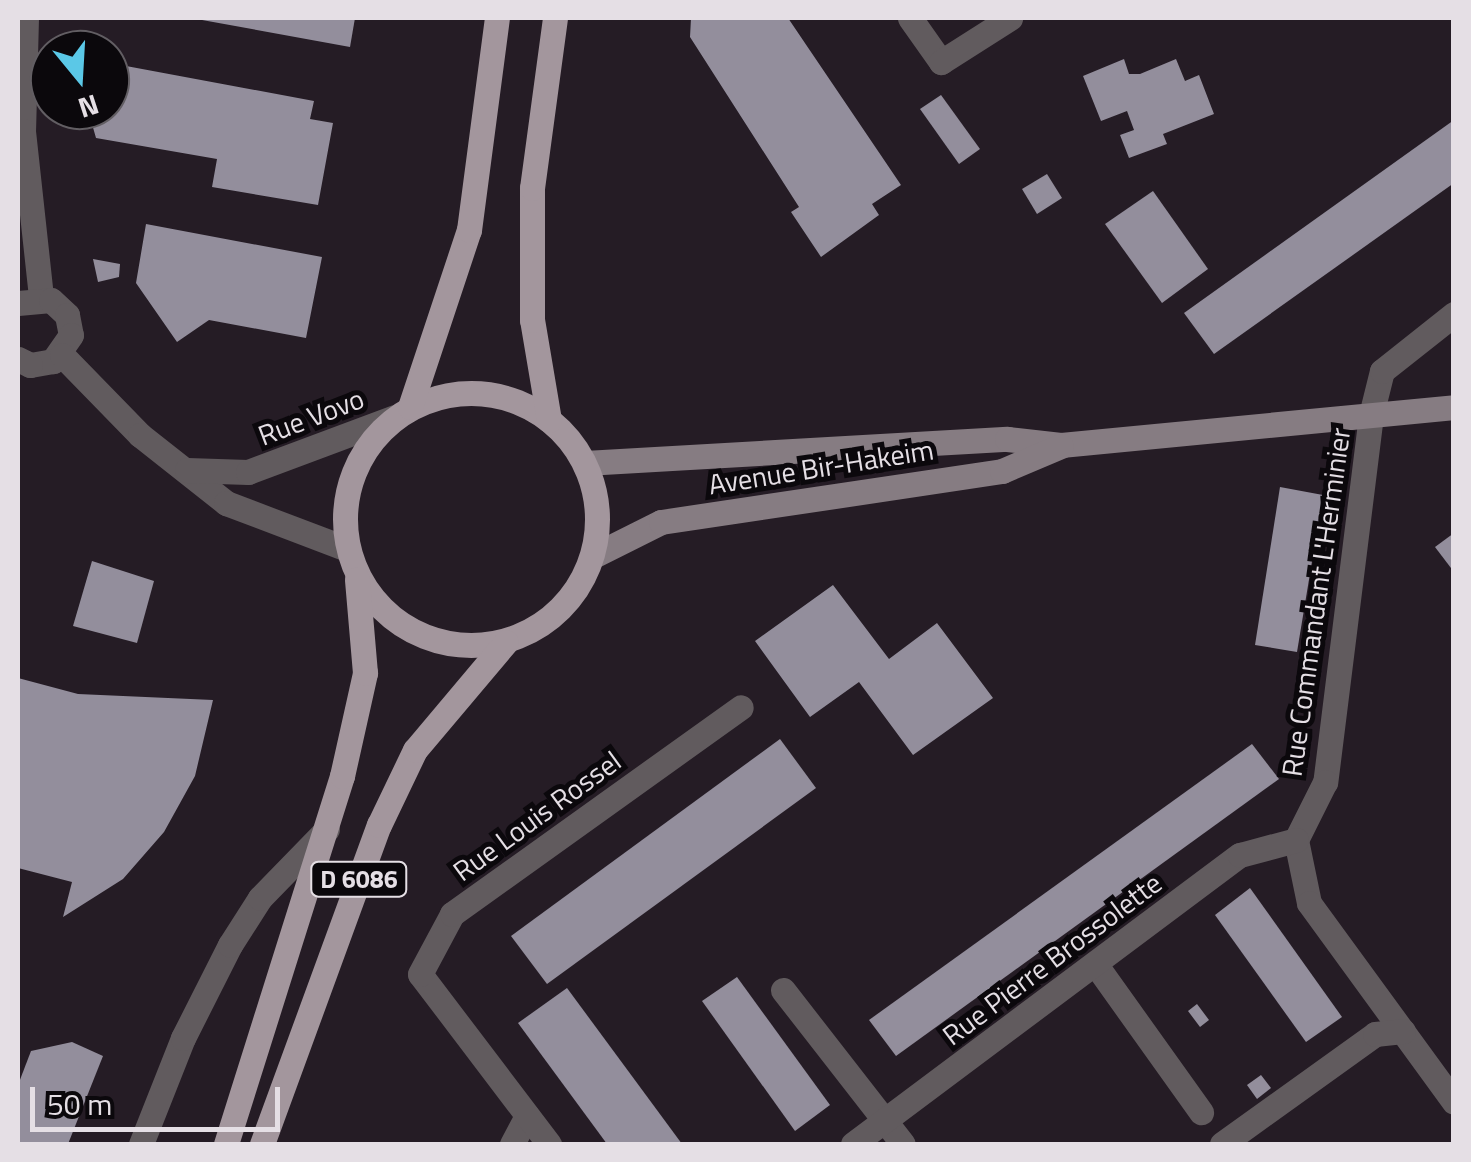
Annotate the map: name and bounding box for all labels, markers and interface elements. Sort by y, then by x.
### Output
north arrow [30,30,130,130]
text: N [73,84,105,131]
street label: Rue Vovo [254,382,368,452]
street label: Rue Commandant L'Herminier [1275,426,1357,778]
street label: Avenue Bir-Hakeim [706,433,936,501]
street label: Rue Louis Rossel [447,744,627,888]
road number: D 6086 [309,859,409,899]
street label: Rue Pierre Brossolette [936,866,1168,1052]
scale bar [35,1067,285,1129]
text: 50 m [47,1081,112,1127]

